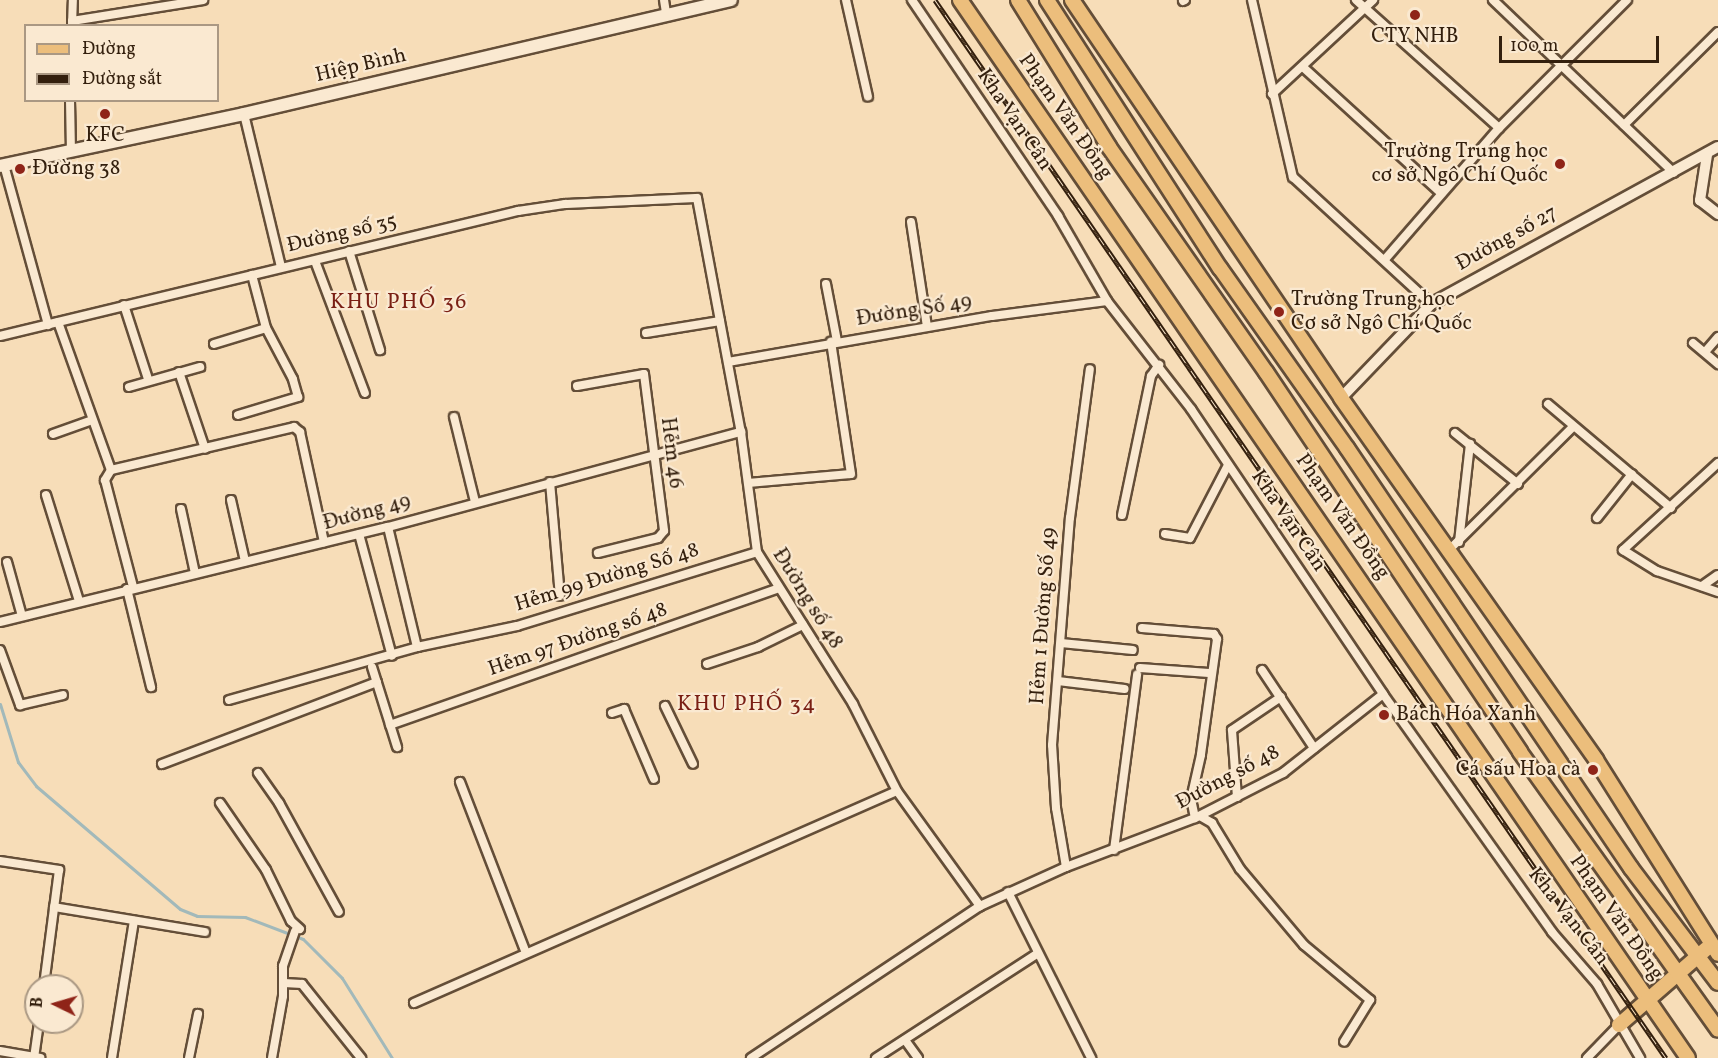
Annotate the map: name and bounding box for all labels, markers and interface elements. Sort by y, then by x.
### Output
marker: CTY NHB [1408,8,1422,22]
legend [24,24,219,102]
place label: CTY NHB [1371,24,1459,50]
scale bar [1502,24,1662,62]
text: 100 m [1510,34,1559,59]
text: Đường [82,37,136,62]
street label: Hiệp Bình [313,43,409,89]
street label: Phạm Văn Đồng [1012,49,1118,185]
street label: Kha Vạn Cân [971,64,1057,176]
text: Đường sắt [82,67,162,92]
marker: KFC [98,107,112,121]
place label: KFC [85,123,125,149]
place label: Trường Trung học cơ sở Ngô Chí Quốc [1371,139,1548,189]
place label: Đường 38 [32,156,120,182]
marker: Trường Trung học cơ sở Ngô Chí Quốc [1553,157,1567,171]
marker: Đường 38 [13,162,27,176]
street label: Đường số 27 [1452,201,1562,277]
street label: Đường số 35 [285,209,399,259]
place label: Trường Trung học Cơ sở Ngô Chí Quốc [1291,287,1472,337]
street label: Đường Số 49 [854,289,974,333]
district label: KHU PHỐ 36 [330,290,468,316]
marker: Trường Trung học Cơ sở Ngô Chí Quốc [1272,305,1286,319]
street label: Hẻm 46 [654,416,688,490]
street label: Phạm Văn Đồng [1289,449,1395,585]
street label: Kha Vạn Cân [1245,465,1331,577]
street label: Đường 49 [320,489,414,537]
street label: Hẻm 1 Đường Số 49 [1025,527,1063,705]
street label: Hẻm 99 Đường Số 48 [512,538,702,618]
street label: Đường số 48 [766,544,848,654]
street label: Hẻm 97 Đường số 48 [485,598,671,682]
district label: KHU PHỐ 34 [677,692,817,718]
place label: Bách Hóa Xanh [1396,702,1536,728]
marker: Bách Hóa Xanh [1377,708,1391,722]
street label: Đường số 48 [1172,740,1284,816]
place label: Cá sấu Hoa cà [1456,757,1581,783]
marker: Cá sấu Hoa cà [1586,763,1600,777]
street label: Phạm Văn Đồng [1563,850,1669,986]
street label: Kha Vạn Cân [1522,863,1614,971]
north arrow [24,974,84,1034]
text: B [27,996,49,1009]

